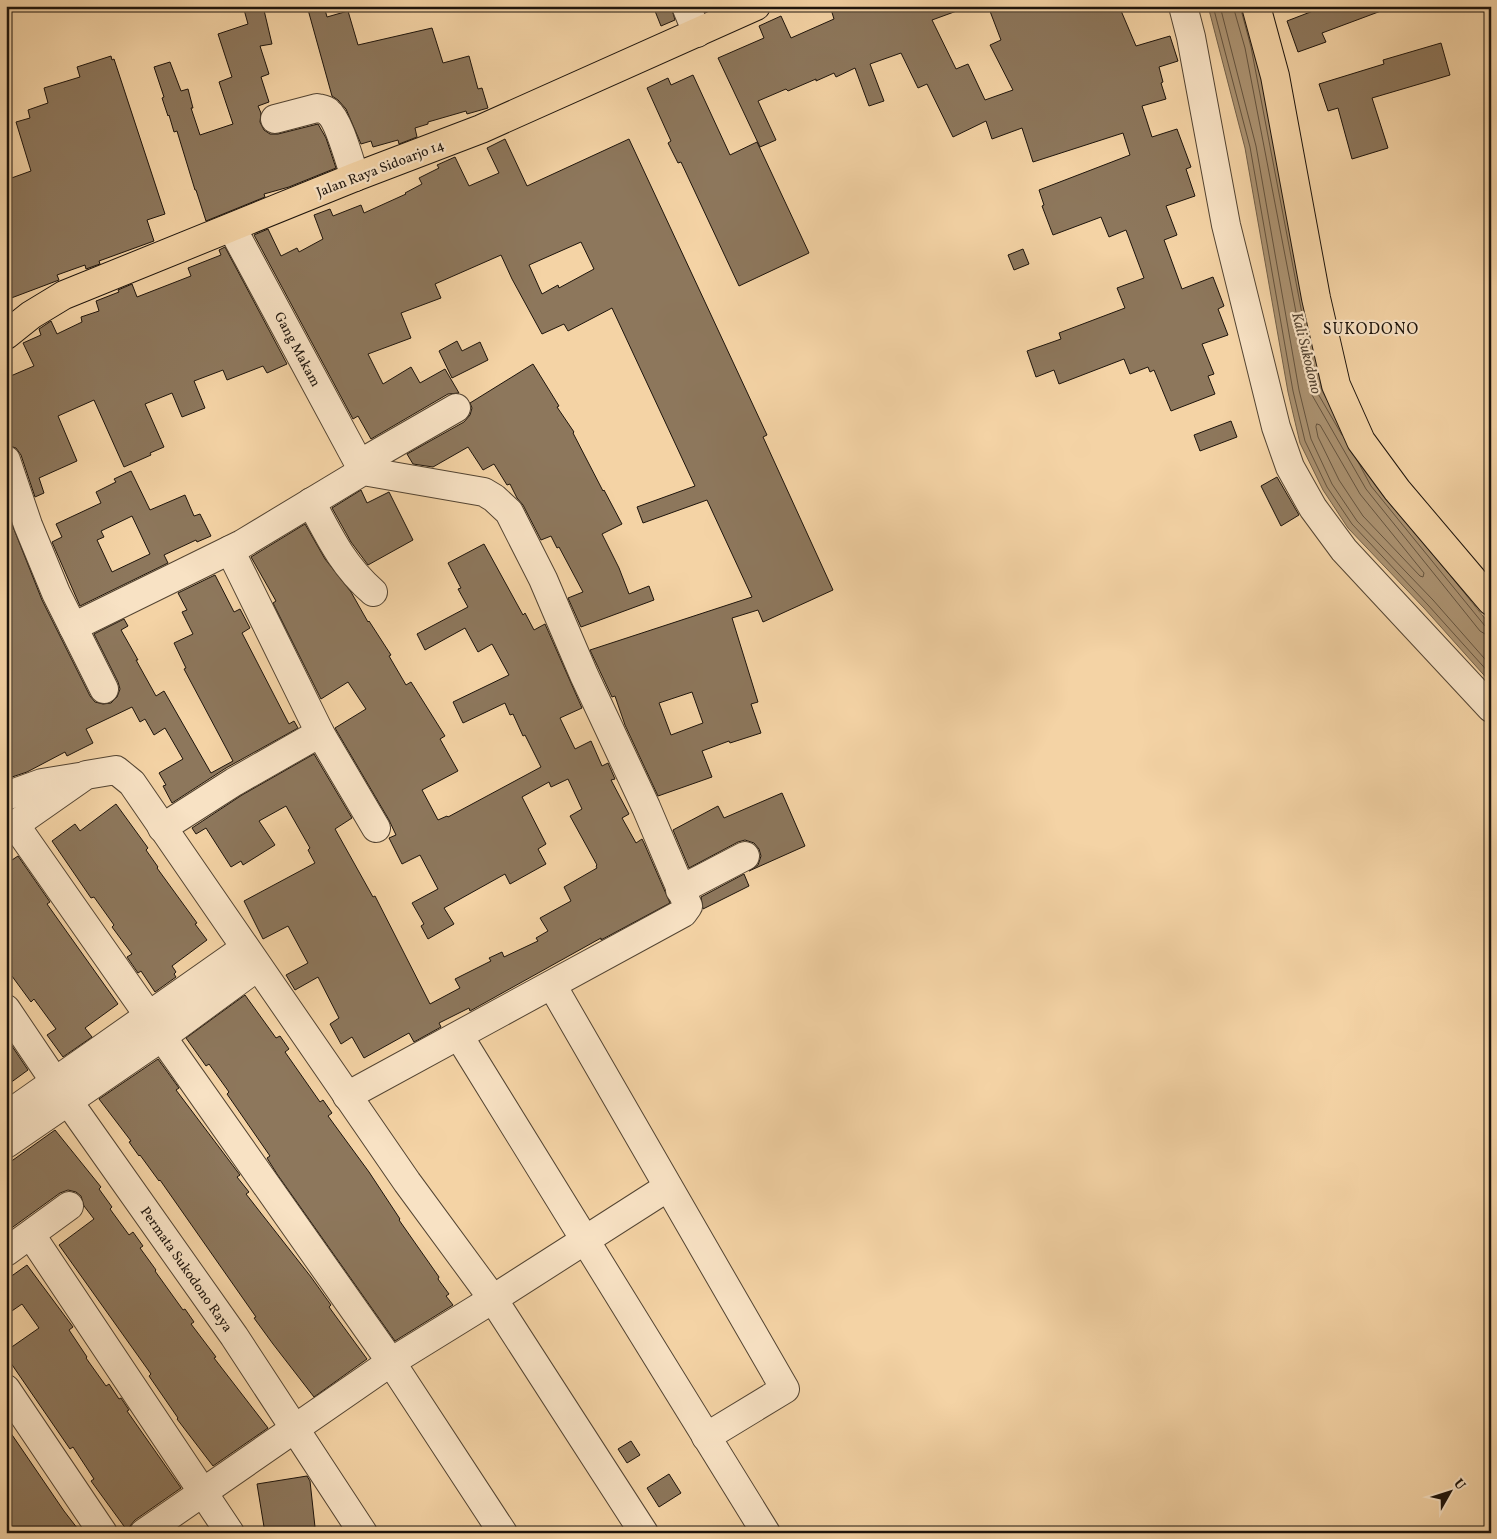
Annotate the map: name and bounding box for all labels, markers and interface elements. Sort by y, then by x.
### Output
street label: Jalan Raya Sidoarjo 14 [314,136,447,203]
street label: Gang Makam [269,309,324,391]
water label: Kali Sukodono [1285,310,1326,397]
district label: SUKODONO [1323,319,1419,341]
street label: Permata Sukodono Raya [135,1203,236,1336]
north arrow [1424,1466,1474,1516]
text: U [1449,1475,1470,1495]

